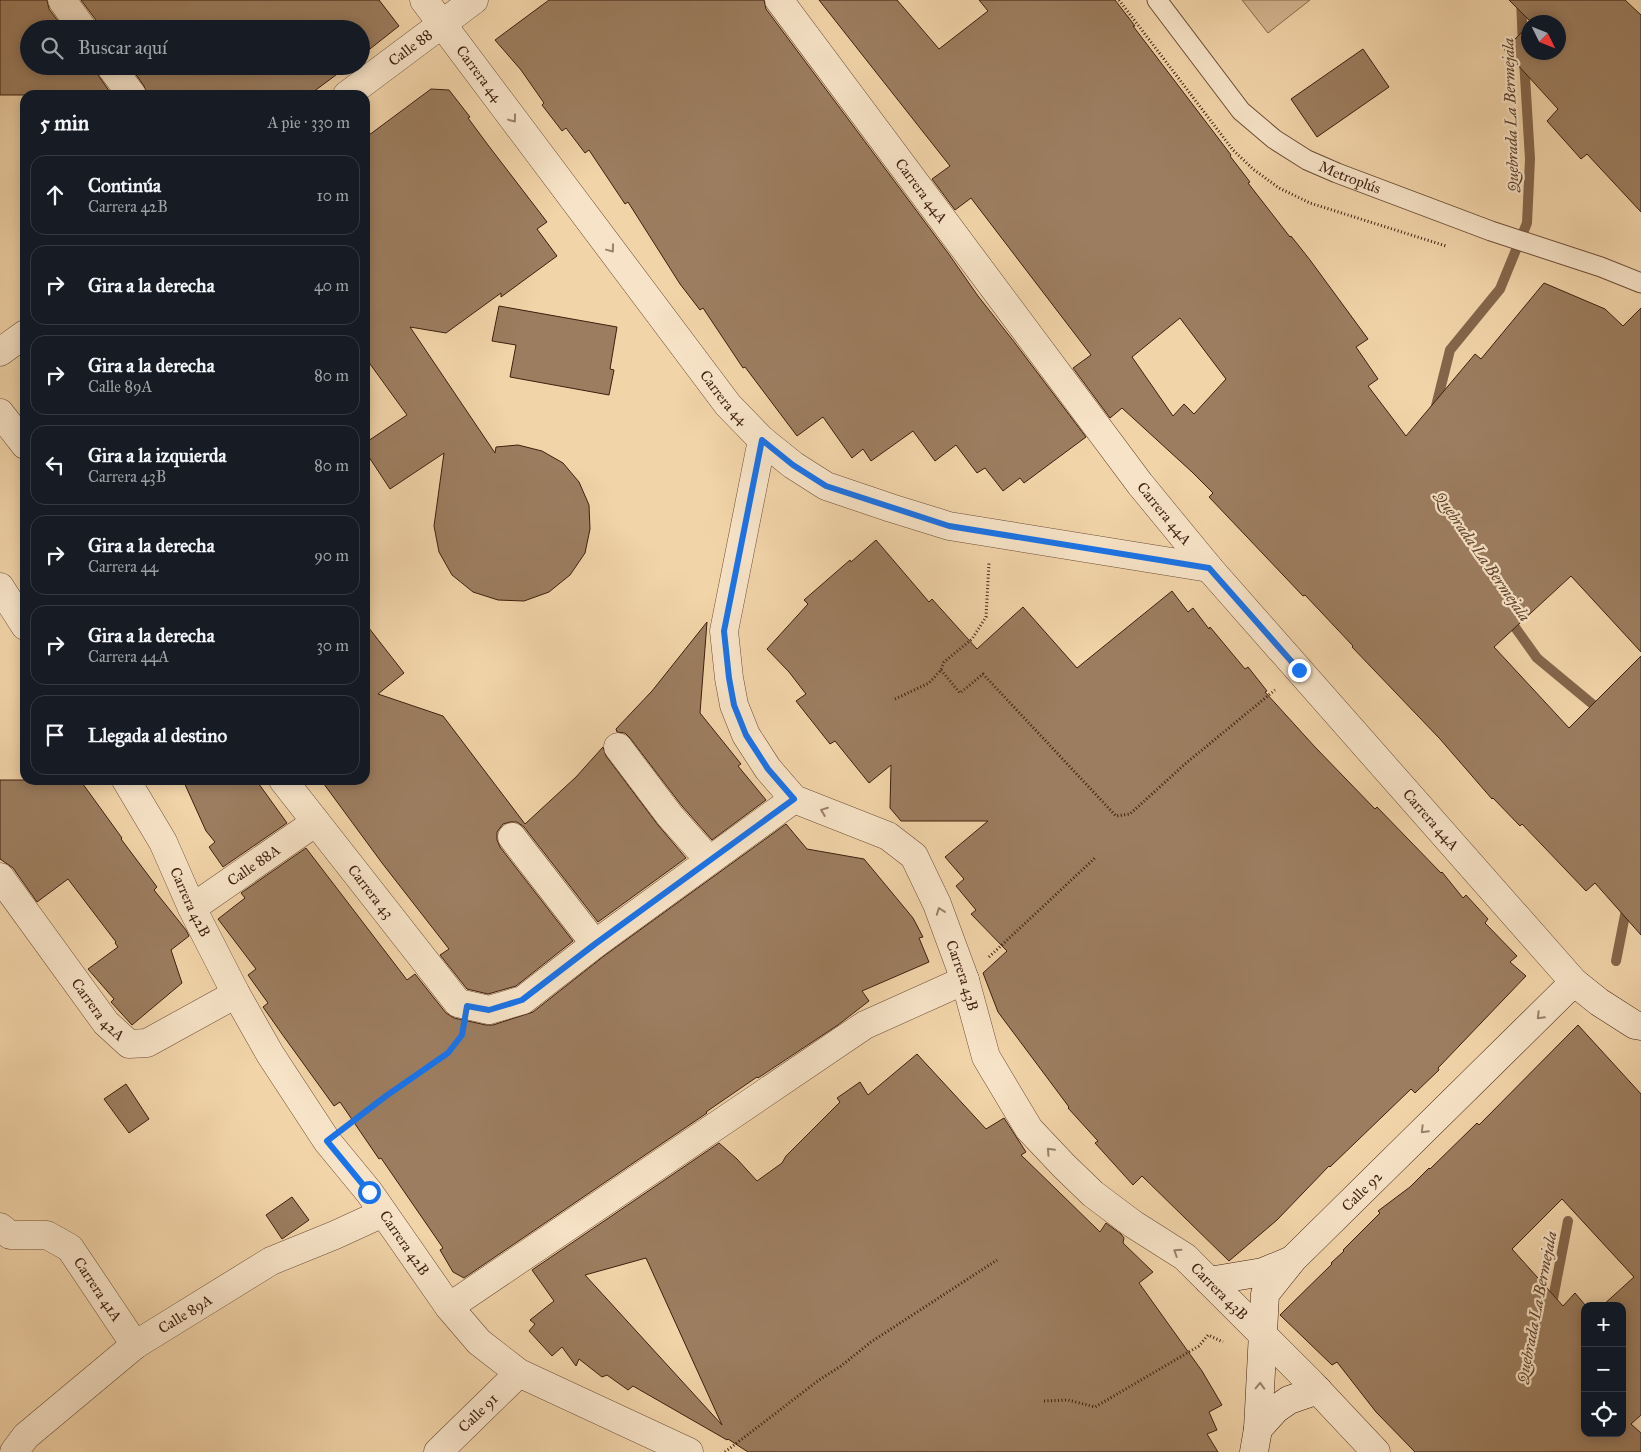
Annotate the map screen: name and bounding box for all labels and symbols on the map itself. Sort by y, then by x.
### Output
north arrow [1521,15,1566,60]
street label: Calle 88 [385,25,436,70]
water label: Quebrada La Bermejala [1498,37,1524,194]
street label: Carrera 44 [452,42,507,106]
one-way arrow [507,113,516,123]
street label: Carrera 44A [891,155,951,227]
street label: Metroplús [1316,157,1383,198]
one-way arrow [605,243,614,253]
street label: Carrera 44 [696,367,752,429]
street label: Carrera 44A [1133,478,1195,549]
water label: Quebrada La Bermejala [1429,487,1535,626]
route end [1288,659,1311,682]
street label: Carrera 44A [1399,785,1463,854]
one-way arrow [820,807,829,817]
street label: Calle 88A [224,841,284,890]
street label: Carrera 43 [344,861,397,922]
street label: Carrera 42B [166,864,214,940]
one-way arrow [936,907,946,916]
street label: Carrera 43B [942,938,982,1013]
street label: Carrera 42A [68,975,128,1045]
one-way arrow [1536,1010,1545,1019]
one-way arrow [1421,1124,1430,1133]
one-way arrow [1047,1148,1056,1157]
street label: Calle 92 [1338,1167,1386,1215]
route start [358,1181,381,1204]
street label: Carrera 42B [376,1207,433,1279]
water label: Quebrada La Bermejala [1512,1229,1562,1386]
one-way arrow [1173,1248,1182,1258]
street label: Carrera 41A [70,1254,126,1325]
street label: Carrera 43B [1187,1259,1252,1324]
street label: Calle 89A [155,1290,216,1337]
one-way arrow [1255,1382,1266,1390]
street label: Calle 91 [455,1390,502,1436]

